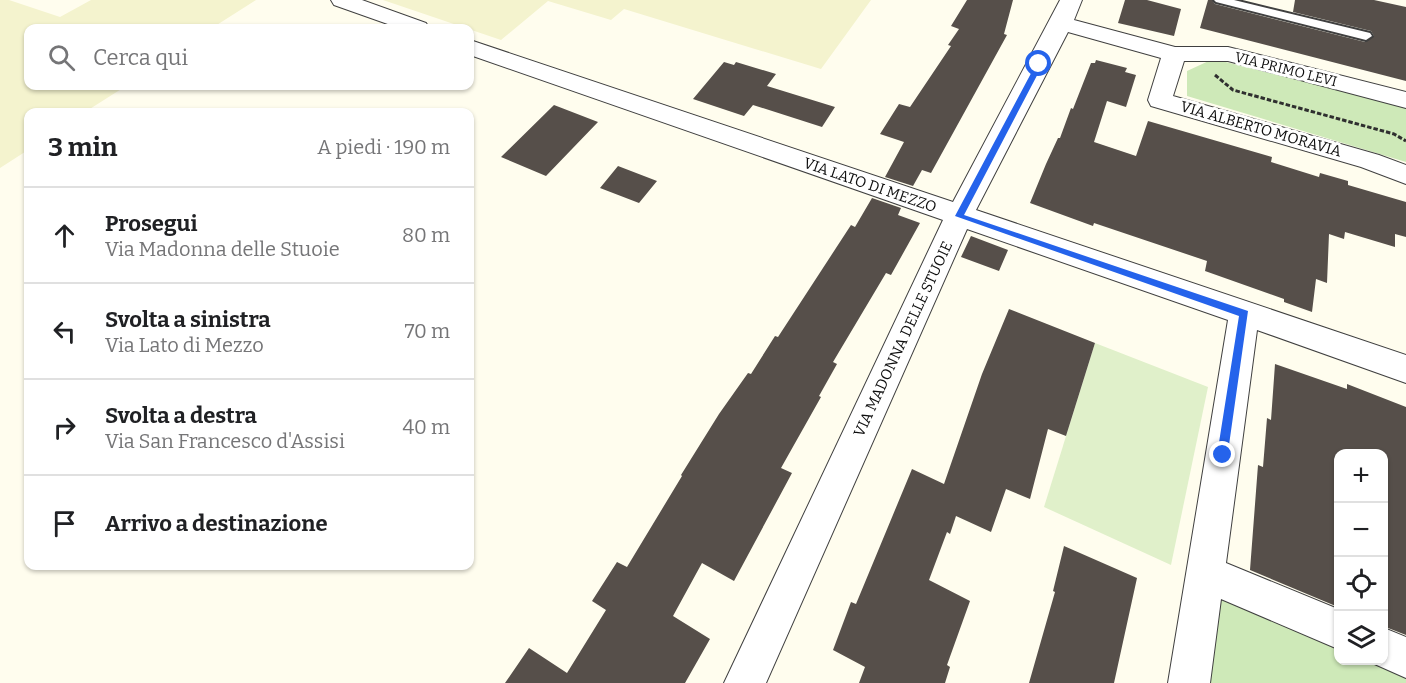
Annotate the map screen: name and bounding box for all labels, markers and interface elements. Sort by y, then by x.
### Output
search box [24,24,474,90]
icon: search [45,41,78,74]
text: Cerca qui [93,44,188,71]
street label: VIA PRIMO LEVI [1233,49,1339,90]
route start [1025,50,1051,76]
street label: VIA ALBERTO MORAVIA [1178,97,1344,161]
text: 3 min [48,132,117,163]
text: A piedi · 190 m [317,135,450,159]
street label: VIA LATO DI MEZZO [801,154,939,216]
text: Prosegui [105,210,197,237]
icon: ahead [48,219,81,252]
text: 80 m [402,223,450,247]
text: Via Madonna delle Stuoie [105,237,340,261]
street label: VIA MADONNA DELLE STUOIE [850,238,956,440]
text: Svolta a sinistra [105,306,271,333]
icon: left [48,315,81,348]
text: 70 m [404,319,450,343]
text: Via Lato di Mezzo [105,333,264,357]
text: Svolta a destra [105,402,257,429]
icon: right [48,411,81,444]
text: 40 m [402,415,450,439]
text: Via San Francesco d'Assisi [105,429,345,453]
route end [1209,441,1235,467]
map controls [1334,449,1388,665]
button: + [1334,449,1388,503]
button: − [1334,503,1388,557]
icon: arrive [48,507,81,540]
text: Arrivo a destinazione [105,510,328,537]
button: locate [1334,557,1388,611]
button: layers [1334,611,1388,665]

